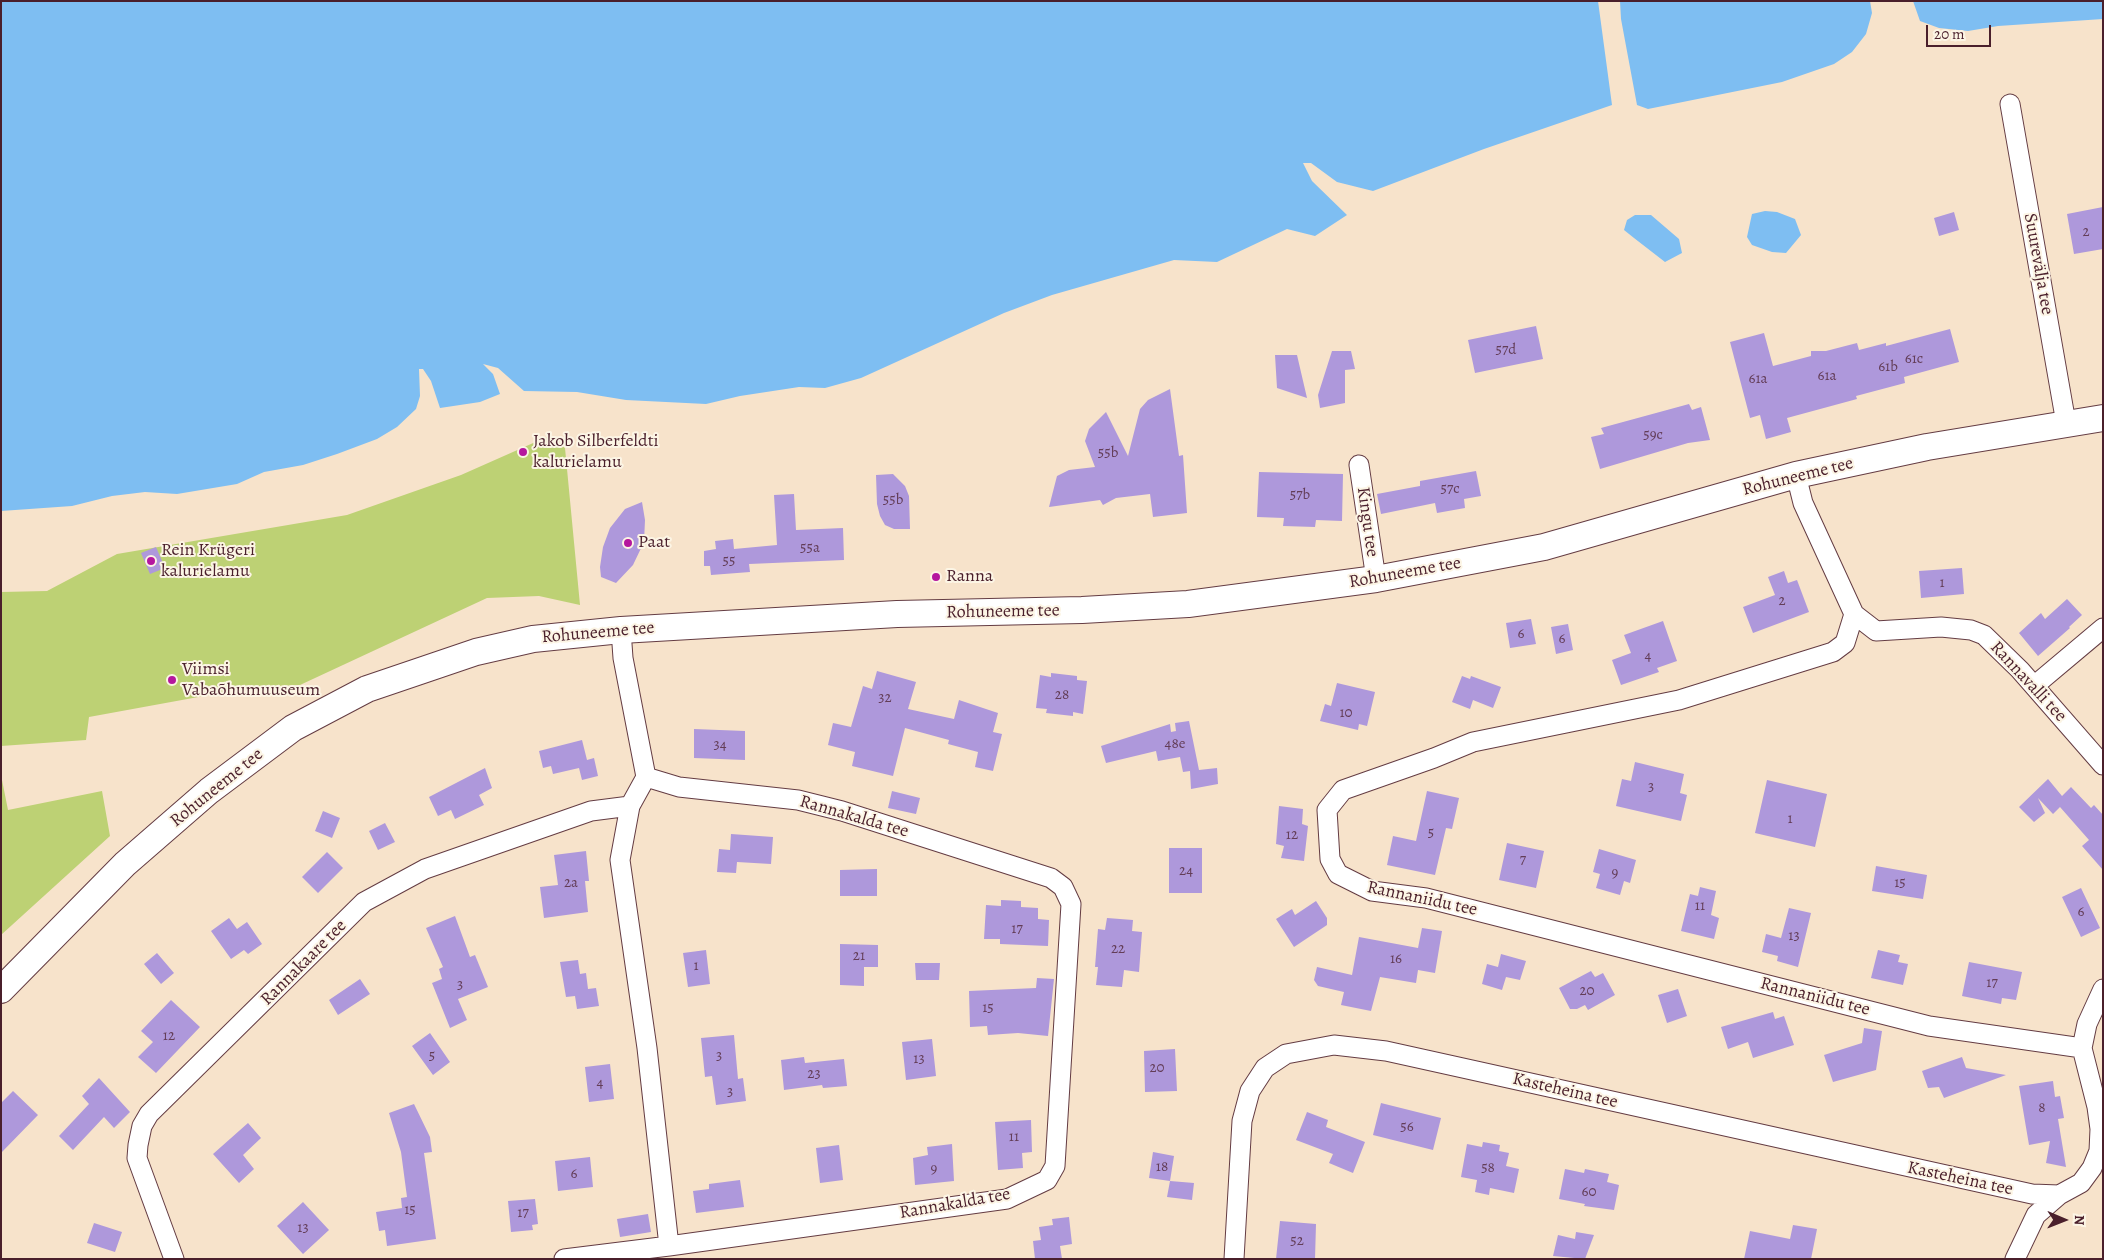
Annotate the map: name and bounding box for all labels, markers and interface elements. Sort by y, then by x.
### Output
scale bar [1929,15,1994,47]
text: 20 m [1934,24,1965,44]
street label: Suurevälja tee [2018,211,2058,317]
house number: 2 [2082,223,2090,241]
house number: 57d [1496,341,1516,359]
house number: 61c [1905,350,1923,368]
house number: 61b [1878,358,1898,376]
house number: 61a [1817,367,1837,385]
house number: 61a [1748,370,1768,388]
house number: 59c [1643,426,1663,444]
place label: Jakob Silberfeldti kalurielamu [533,431,659,474]
house number: 55b [1098,444,1118,462]
marker: Jakob Silberfeldti kalurielamu [517,446,529,458]
street label: Rohuneeme tee [1740,453,1856,501]
house number: 57c [1440,480,1460,498]
house number: 57b [1290,486,1310,504]
street label: Kingu tee [1351,486,1383,558]
house number: 55b [883,491,903,509]
place label: Paat [638,532,670,554]
marker: Paat [622,537,634,549]
house number: 55a [800,539,820,557]
place label: Rein Krügeri kalurielamu [161,540,255,582]
house number: 55 [723,552,735,570]
street label: Rohuneeme tee [1347,553,1463,593]
marker: Rein Krügeri kalurielamu [145,555,157,567]
place label: Ranna [946,566,993,588]
marker: Ranna [930,571,942,583]
house number: 1 [1939,574,1945,592]
house number: 2 [1778,592,1786,610]
street label: Rohuneeme tee [946,600,1060,624]
street label: Rohuneeme tee [541,617,655,649]
house number: 6 [1518,625,1524,643]
house number: 6 [1559,630,1565,648]
street label: Rannavalli tee [1985,637,2071,727]
house number: 4 [1645,647,1651,665]
place label: Viimsi Vabaõhumuuseum [182,659,320,702]
marker: Viimsi Vabaõhumuuseum [166,674,178,686]
house number: 28 [1055,686,1069,704]
house number: 32 [878,689,892,707]
house number: 10 [1339,704,1353,722]
house number: 48e [1165,735,1185,753]
house number: 34 [713,736,727,754]
street label: Rohuneeme tee [166,744,268,832]
house number: 3 [1648,778,1654,796]
street label: Rannakalda tee [797,791,911,843]
house number: 1 [1787,810,1793,828]
house number: 5 [1428,824,1434,842]
house number: 12 [1286,826,1298,844]
house number: 7 [1520,851,1526,869]
house number: 24 [1179,862,1193,880]
house number: 9 [1612,864,1618,882]
house number: 2a [564,874,578,892]
house number: 15 [1894,874,1906,892]
street label: Rannaniidu tee [1365,877,1479,921]
house number: 11 [1695,897,1705,915]
house number: 6 [2078,903,2084,921]
street label: Rannakaare tee [256,915,352,1011]
house number: 17 [1011,920,1023,938]
house number: 13 [1788,927,1800,945]
house number: 22 [1111,940,1125,958]
house number: 21 [853,947,865,965]
house number: 16 [1390,950,1402,968]
house number: 1 [693,957,699,975]
street label: Rannaniidu tee [1758,973,1872,1021]
house number: 17 [1986,974,1998,992]
house number: 3 [457,976,463,994]
house number: 20 [1579,982,1595,1000]
house number: 15 [982,999,994,1017]
house number: 12 [163,1027,175,1045]
house number: 5 [429,1047,435,1065]
house number: 3 [716,1047,722,1065]
house number: 13 [913,1050,925,1068]
house number: 20 [1149,1059,1165,1077]
house number: 23 [807,1065,821,1083]
street label: Kasteheina tee [1510,1068,1620,1114]
house number: 4 [597,1074,603,1092]
house number: 3 [727,1083,733,1101]
house number: 8 [2038,1099,2046,1117]
house number: 56 [1400,1118,1414,1136]
house number: 11 [1009,1128,1019,1146]
street label: Kasteheina tee [1905,1157,2015,1201]
house number: 18 [1156,1158,1168,1176]
house number: 58 [1481,1159,1495,1177]
house number: 9 [931,1160,937,1178]
house number: 6 [571,1165,577,1183]
house number: 60 [1582,1183,1596,1201]
street label: Rannakalda tee [898,1184,1012,1224]
north arrow [2039,1195,2089,1245]
house number: 15 [404,1201,416,1219]
house number: 17 [517,1204,529,1222]
text: N [2070,1215,2089,1226]
house number: 13 [297,1219,309,1237]
house number: 52 [1290,1232,1304,1250]

